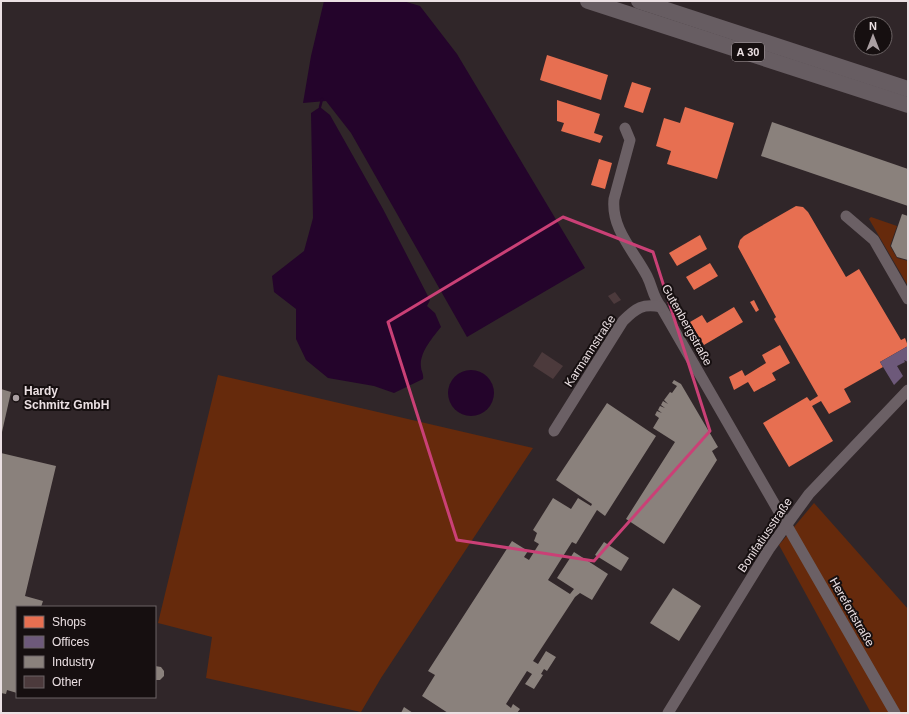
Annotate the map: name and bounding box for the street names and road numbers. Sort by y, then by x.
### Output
road number: A 30 [732,43,764,61]
street label: Gutenbergstraße [659,282,715,368]
street label: Karmannstraße [562,312,619,389]
street label: Bonifatiusstraße [735,495,795,575]
street label: Herefortstraße [827,575,878,649]

